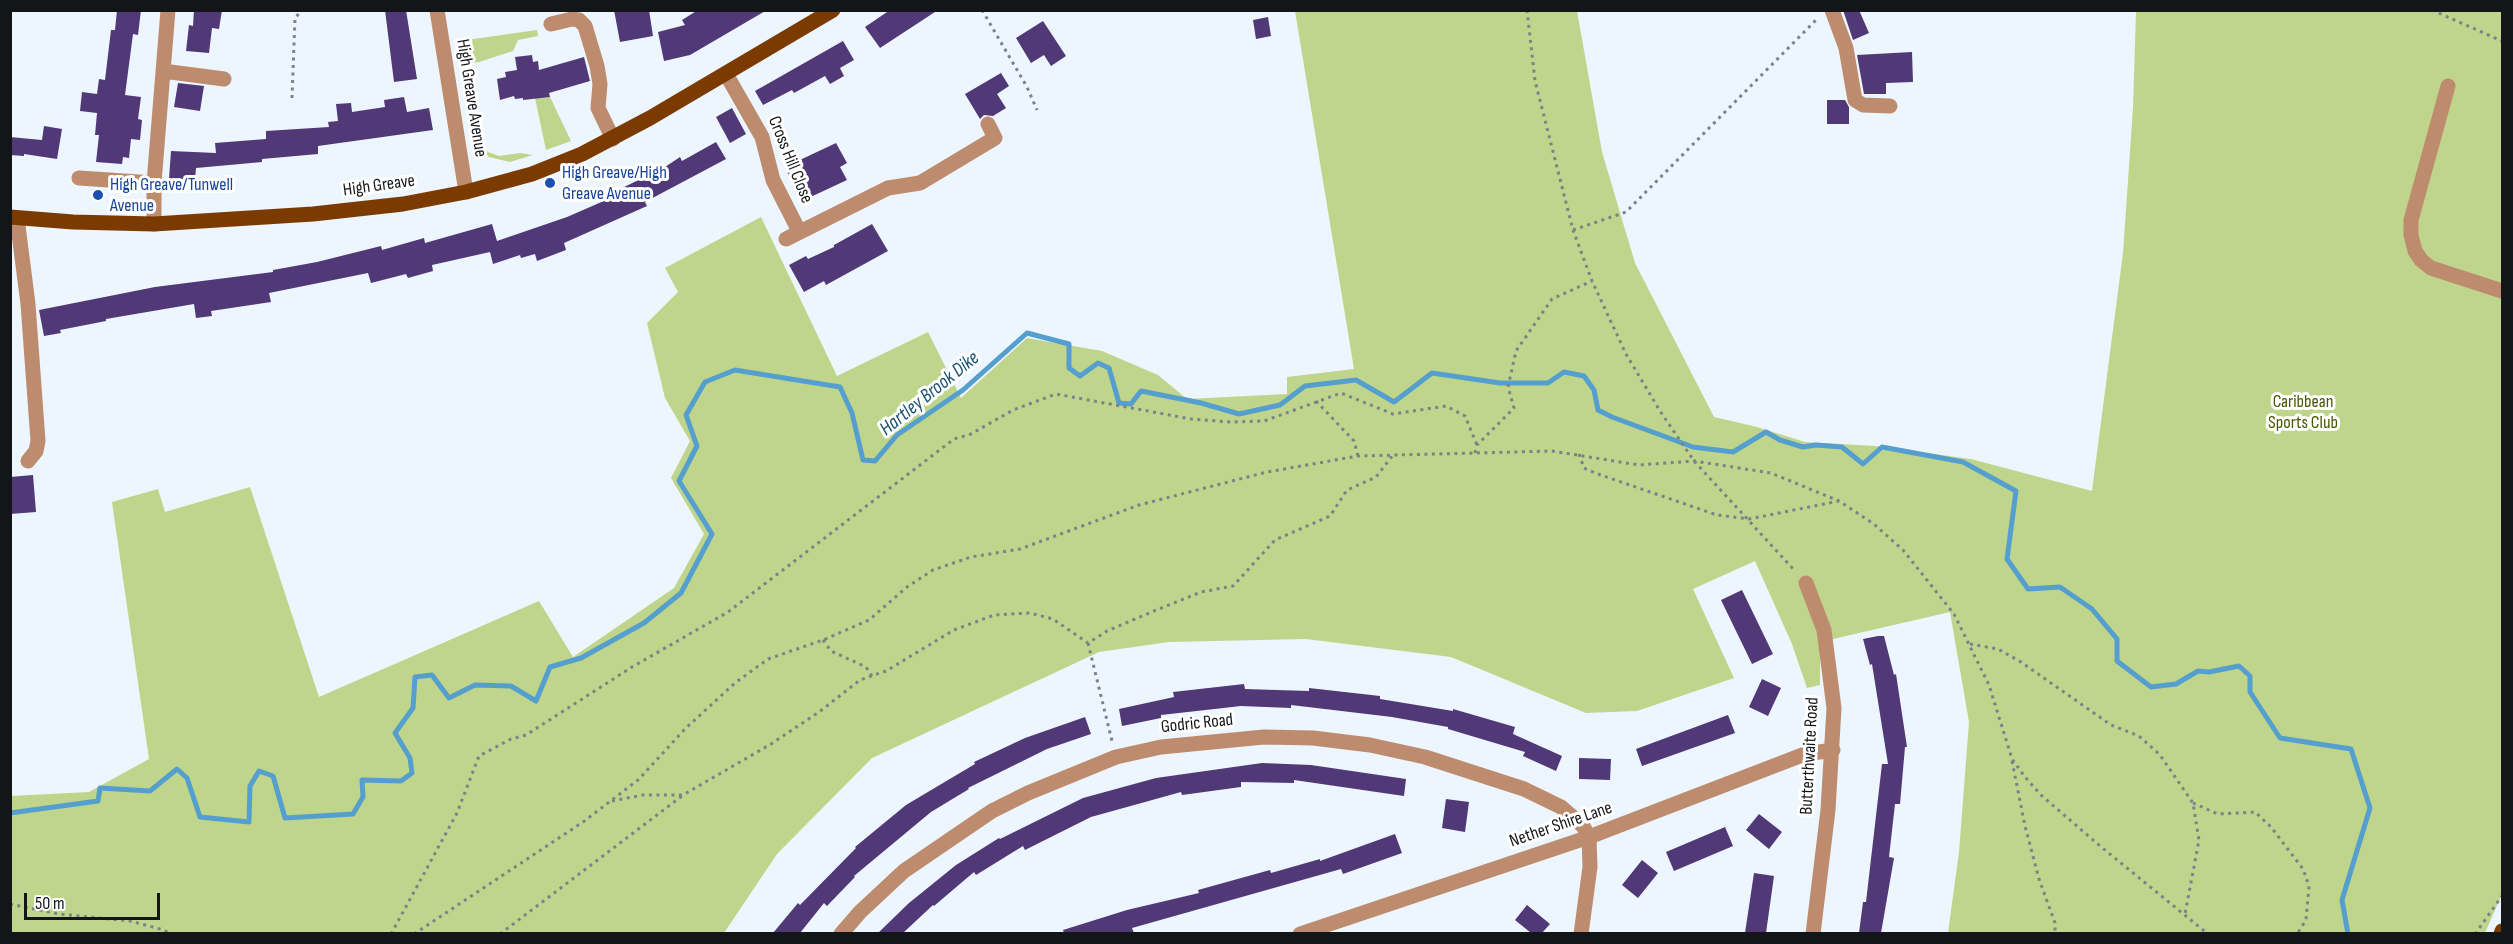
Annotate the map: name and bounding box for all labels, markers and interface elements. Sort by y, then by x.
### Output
street label: High Greave Avenue [451,37,491,159]
street label: Cross Hill Close [763,113,817,207]
place label: High Greave/High Greave Avenue [562,162,667,204]
street label: High Greave [342,170,416,202]
place label: High Greave/Tunwell Avenue [110,174,233,216]
marker: High Greave/High Greave Avenue [543,176,557,190]
marker: High Greave/Tunwell Avenue [91,188,105,202]
water label: Hartley Brook Dike [875,347,985,441]
park label: Caribbean Sports Club [2268,391,2338,434]
street label: Butterthwaite Road [1796,697,1824,815]
street label: Godric Road [1160,709,1234,739]
street label: Nether Shire Lane [1507,797,1615,853]
scale bar [27,881,164,919]
text: 50 m [35,893,65,914]

